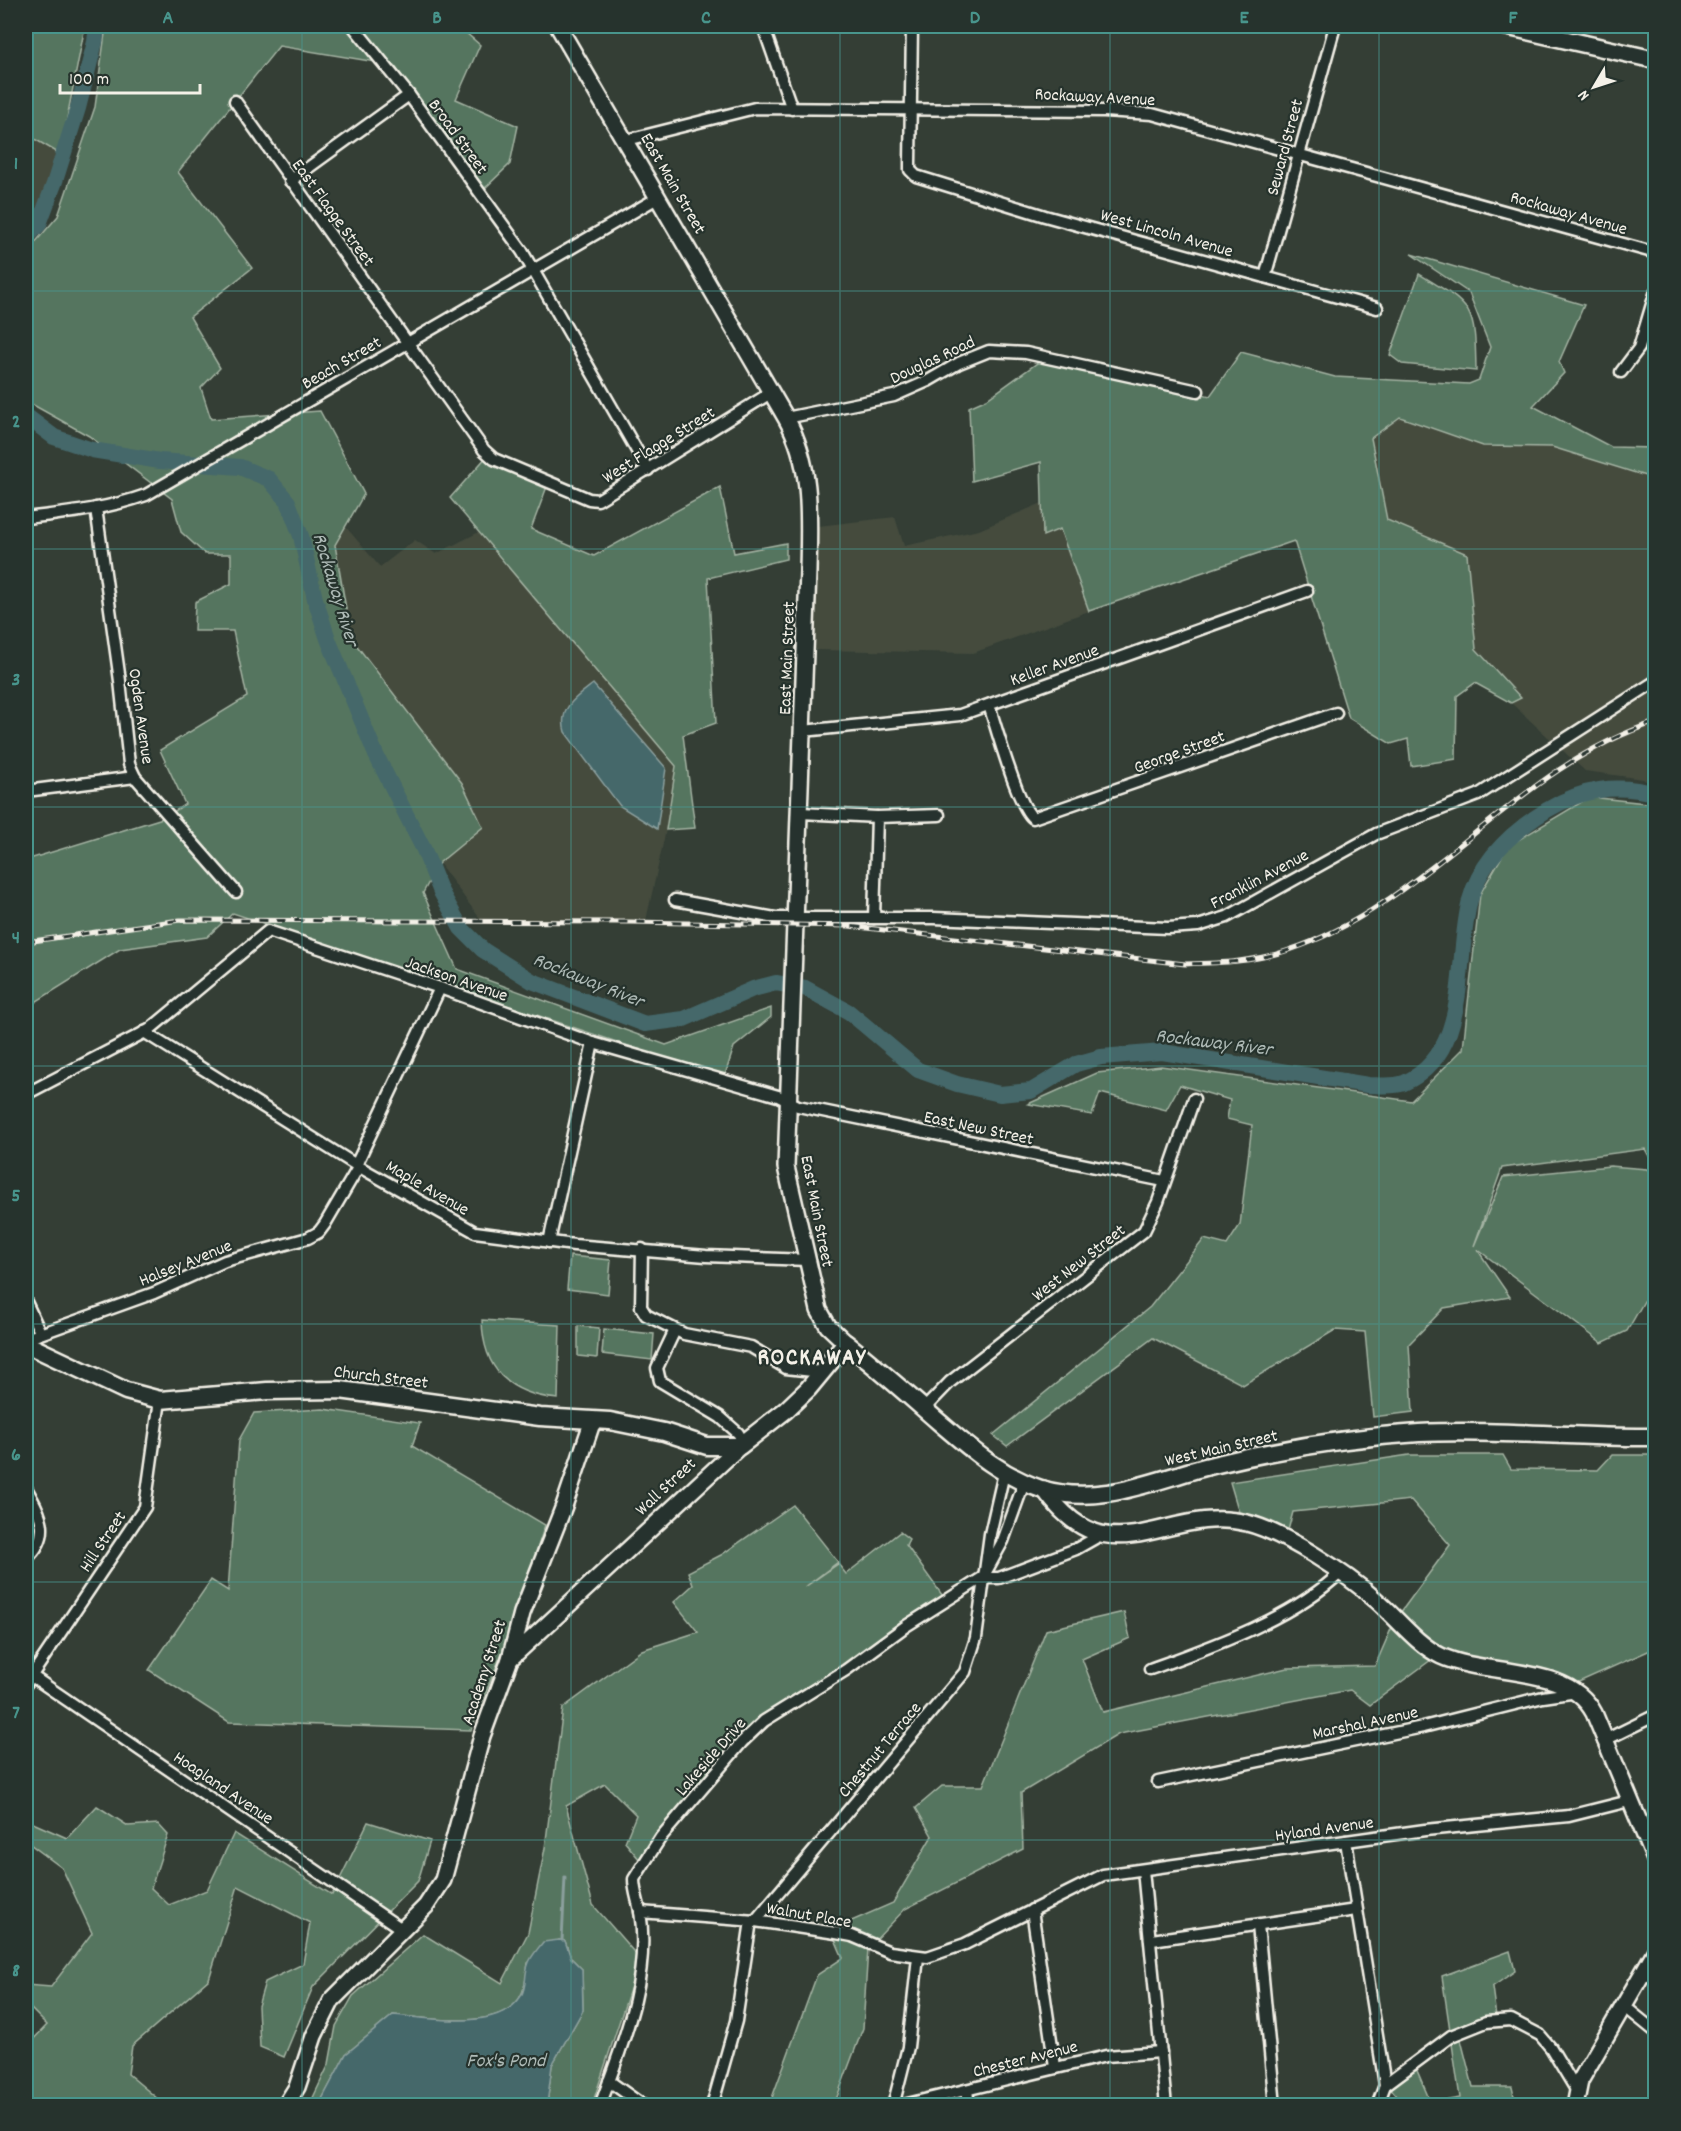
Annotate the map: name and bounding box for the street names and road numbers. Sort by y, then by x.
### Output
street label: Rockaway Avenue [1034,83,1156,114]
street label: Broad Street [421,95,493,181]
street label: Seward Street [1262,96,1311,199]
street label: East Main Street [633,129,711,240]
street label: East Flagge Street [284,155,380,273]
street label: Rockaway Avenue [1507,186,1630,243]
street label: West Lincoln Avenue [1097,204,1236,265]
street label: Beach Street [298,331,387,397]
street label: Douglas Road [887,331,980,392]
street label: West Flagge Street [598,401,721,491]
street label: East Main Street [774,601,803,715]
street label: Keller Avenue [1007,639,1103,694]
street label: Ogden Avenue [120,667,159,766]
street label: George Street [1131,725,1229,781]
street label: Franklin Avenue [1207,844,1314,917]
street label: Jackson Avenue [402,951,511,1010]
street label: East New Street [921,1106,1036,1153]
street label: East Main Street [792,1153,839,1270]
street label: Maple Avenue [380,1155,473,1223]
street label: West New Street [1027,1219,1132,1309]
street label: Halsey Avenue [136,1234,236,1294]
street label: Church Street [332,1360,430,1397]
street label: West Main Street [1163,1424,1281,1475]
street label: Wall Street [631,1453,703,1523]
street label: Hill Street [74,1507,134,1578]
street label: Academy Street [457,1617,514,1729]
street label: Chestnut Terrace [833,1697,929,1804]
street label: Marshal Avenue [1310,1701,1421,1748]
street label: Lakeside Drive [671,1713,753,1803]
street label: Hoagland Avenue [167,1746,278,1832]
street label: Hyland Avenue [1273,1811,1375,1850]
street label: Walnut Place [764,1897,853,1936]
street label: Chester Avenue [971,2035,1081,2086]

